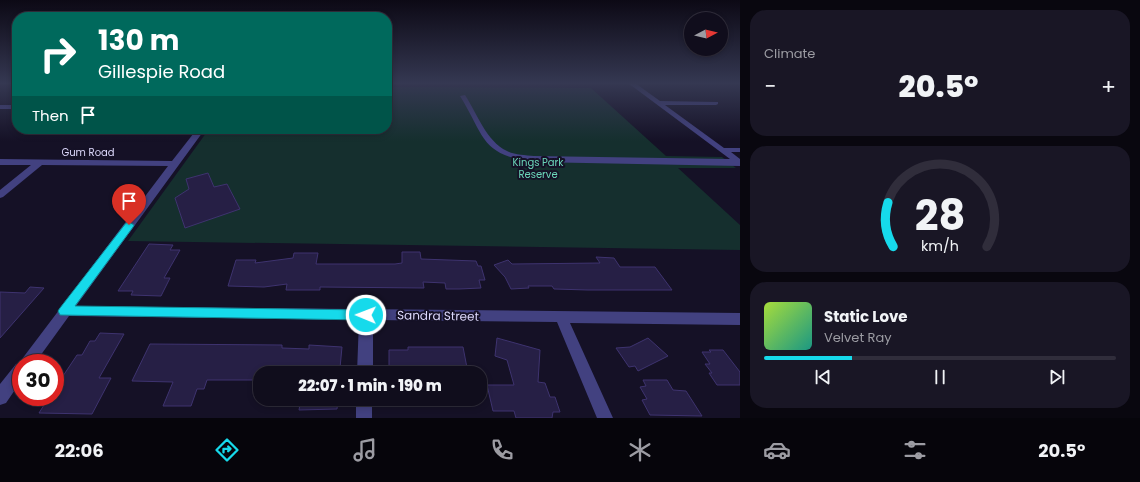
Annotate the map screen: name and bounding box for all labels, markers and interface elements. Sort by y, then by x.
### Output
north arrow [684,12,728,56]
map controls [684,12,728,56]
text: 130 m [98,21,179,60]
icon: right [32,28,84,80]
text: Climate [764,44,815,63]
text: Gillespie Road [98,59,225,84]
text: 20.5° [899,65,978,108]
text: − [764,71,776,102]
text: + [1101,71,1116,102]
icon: arrive [77,104,99,126]
text: Then [32,105,69,126]
street label: Gum Road [61,145,115,160]
park label: Kings Park Reserve [513,155,564,182]
pin [112,184,146,225]
text: 28 [915,186,965,245]
icon: arrive [118,190,140,212]
text: km/h [921,236,959,256]
position arrow [345,294,387,336]
street label: Sandra Street [397,306,479,325]
text: Static Love [824,306,908,327]
text: Velvet Ray [824,328,892,347]
speed limit sign: 30 [12,354,64,406]
icon: previous [812,366,834,388]
icon: pause [929,366,951,388]
icon: next [1046,366,1068,388]
text: 22:07 · 1 min · 190 m [298,375,442,396]
icon: directions [213,436,241,464]
icon: music [351,436,379,464]
icon: phone [488,436,516,464]
icon: climate [626,436,654,464]
icon: car [763,436,791,464]
icon: filters [901,436,929,464]
text: 22:06 [55,438,104,463]
text: 20.5° [1038,438,1085,463]

